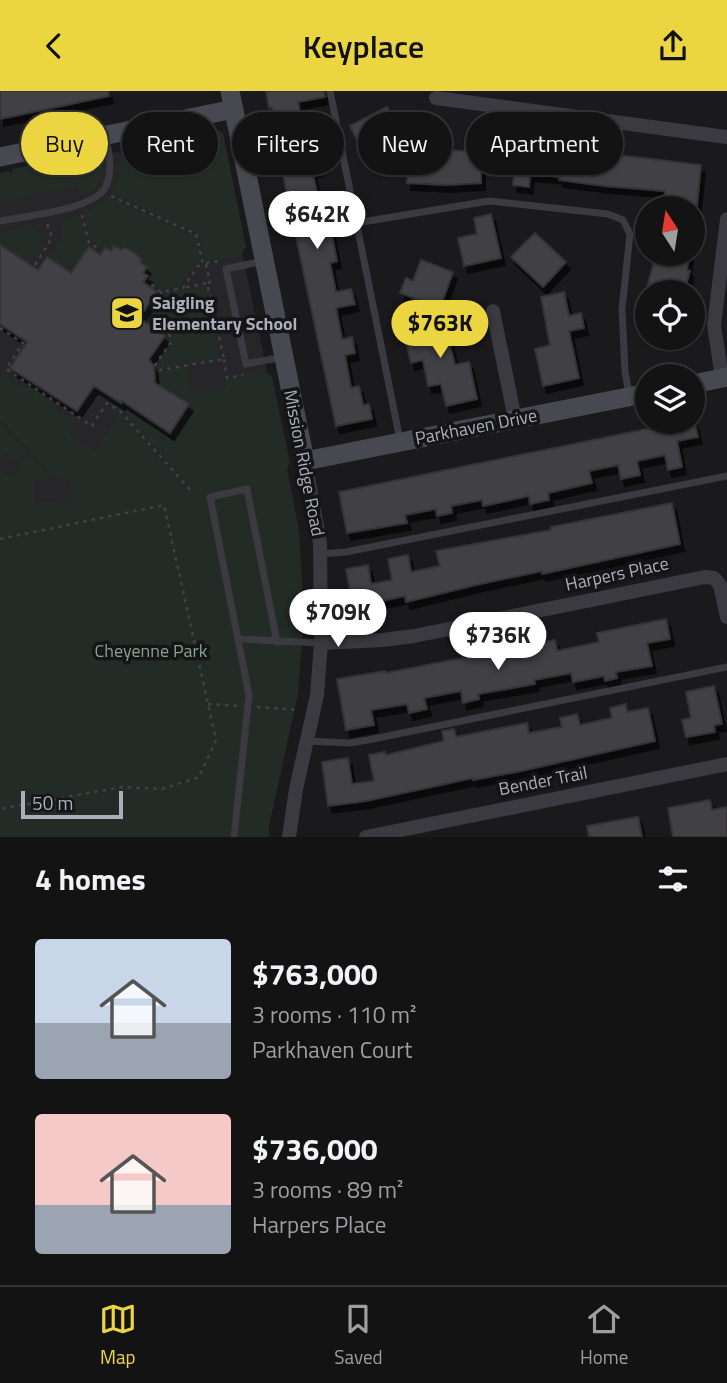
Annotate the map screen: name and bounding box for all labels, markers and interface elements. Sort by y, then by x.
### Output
text: Keyplace [303,22,424,70]
icon: back [35,27,73,65]
icon: share [654,27,692,65]
chip: Buy [21,112,108,175]
chip: Rent [122,112,218,175]
chip: Filters [232,112,344,175]
chip: New [358,112,452,175]
chip: Apartment [466,112,623,175]
pin: $642K [268,191,366,251]
text: $642K [284,196,350,231]
north arrow [635,196,705,266]
map controls [635,196,705,434]
button: locate [635,280,705,350]
place label: Saigling Elementary School [152,289,297,337]
school or university icon: Saigling Elementary School [108,294,146,332]
pin: $763K [391,301,489,360]
text: $763K [407,305,473,340]
button: layers [635,364,705,434]
street label: Mission Ridge Road [277,387,332,538]
street label: Parkhaven Drive [413,401,539,452]
street label: Harpers Place [563,549,671,598]
pin: $709K [289,589,387,649]
text: $709K [305,594,371,629]
pin: $736K [449,613,547,672]
text: $736K [465,617,531,652]
park label: Cheyenne Park [95,637,208,664]
street label: Bender Trail [496,759,590,802]
scale bar [21,788,122,820]
text: 50 m [32,788,73,817]
text: 4 homes [35,856,146,902]
icon: filters [654,860,692,898]
text: $763,000 [252,951,378,997]
icon: home [91,967,175,1051]
text: 3 rooms · 110 m² [252,997,416,1032]
text: Parkhaven Court [252,1032,412,1067]
text: $736,000 [252,1126,378,1172]
icon: home [91,1142,175,1226]
text: 3 rooms · 89 m² [252,1172,403,1207]
text: Harpers Place [252,1207,386,1242]
tab: Map [99,1300,137,1371]
tab: Saved [334,1300,383,1371]
tab: Home [580,1300,628,1371]

